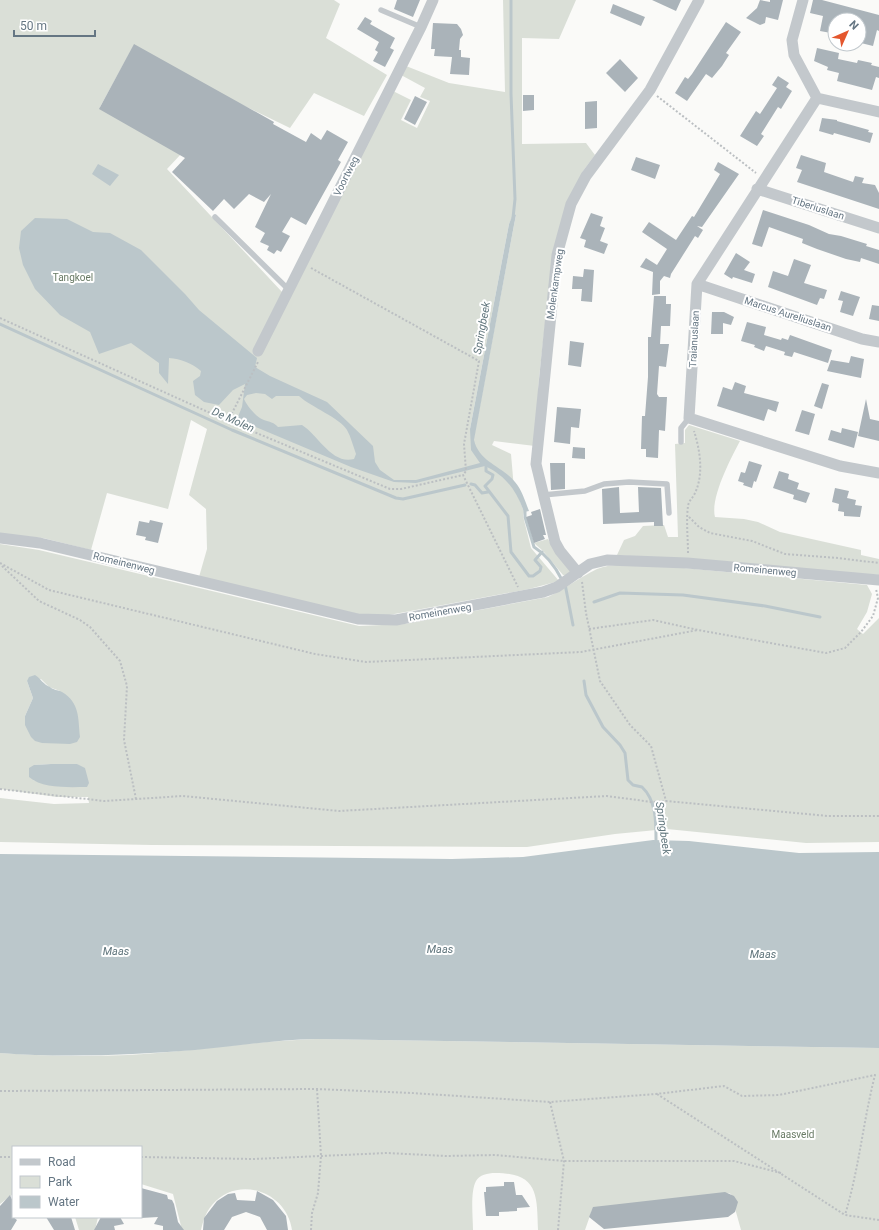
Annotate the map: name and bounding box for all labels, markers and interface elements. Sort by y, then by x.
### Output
scale bar [14,12,95,38]
north arrow [827,12,867,52]
text: N [846,18,861,33]
text: 50 m [20,19,47,33]
street label: Voortweg [331,154,361,198]
street label: Tiberiuslaan [790,194,846,222]
street label: Molenkampweg [545,248,565,320]
park label: Tangkoel [53,272,93,283]
street label: Marcus Aureliuslaan [743,295,833,333]
water label: Springbeek [471,300,493,355]
street label: Traianuslaan [687,310,701,368]
water label: De Molen [210,405,256,435]
street label: Romeinenweg [92,550,156,576]
street label: Romeinenweg [733,562,797,578]
street label: Romeinenweg [408,601,472,623]
water label: Springbeek [653,801,673,856]
water label: Maas [427,943,454,956]
water label: Maas [103,945,130,958]
water label: Maas [750,948,777,961]
park label: Maasveld [772,1129,814,1140]
legend [12,1146,142,1218]
text: Road [48,1155,76,1169]
text: Park [48,1175,73,1189]
text: Water [48,1195,79,1209]

